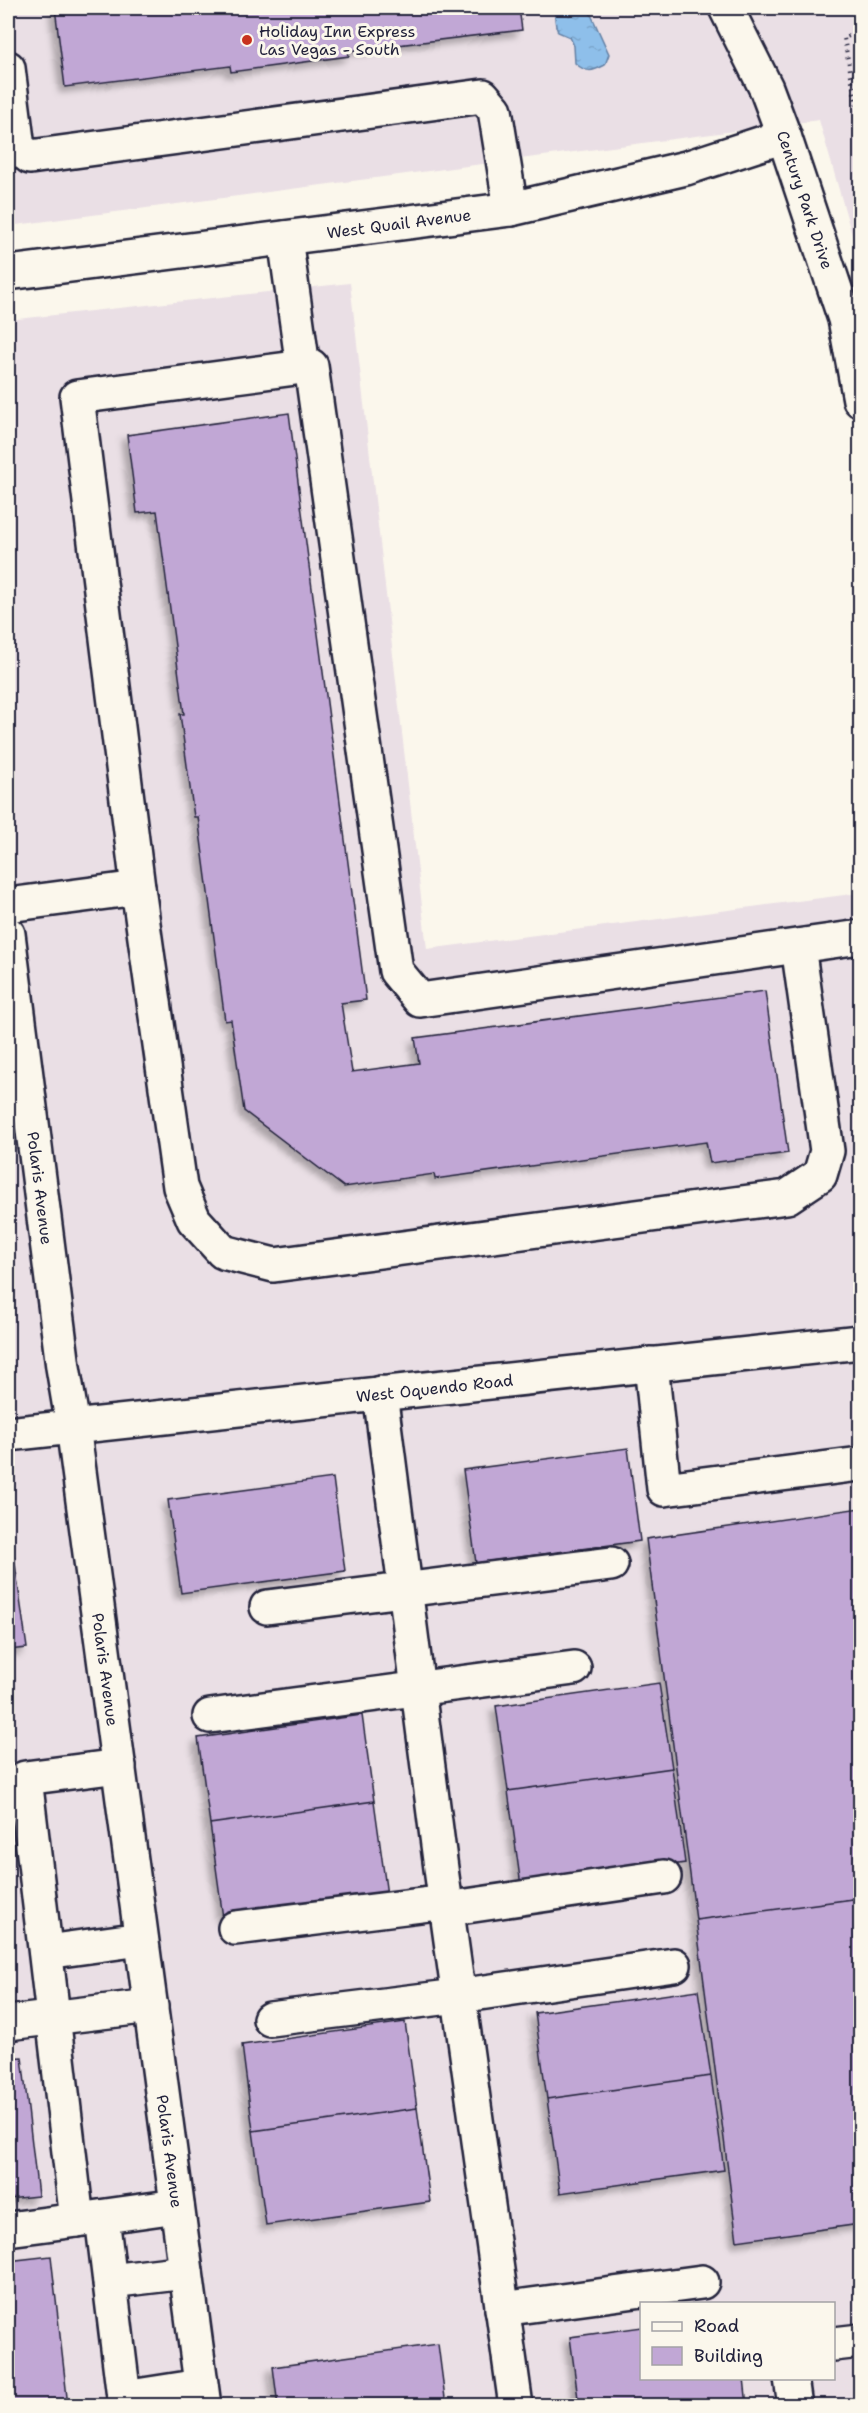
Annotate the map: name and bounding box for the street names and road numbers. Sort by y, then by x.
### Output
street label: Century Park Drive [772,128,838,272]
street label: West Quail Avenue [325,204,472,243]
street label: Polaris Avenue [23,1130,58,1246]
street label: West Oquendo Road [355,1369,514,1407]
street label: Polaris Avenue [88,1612,124,1727]
street label: Polaris Avenue [152,2093,188,2209]

